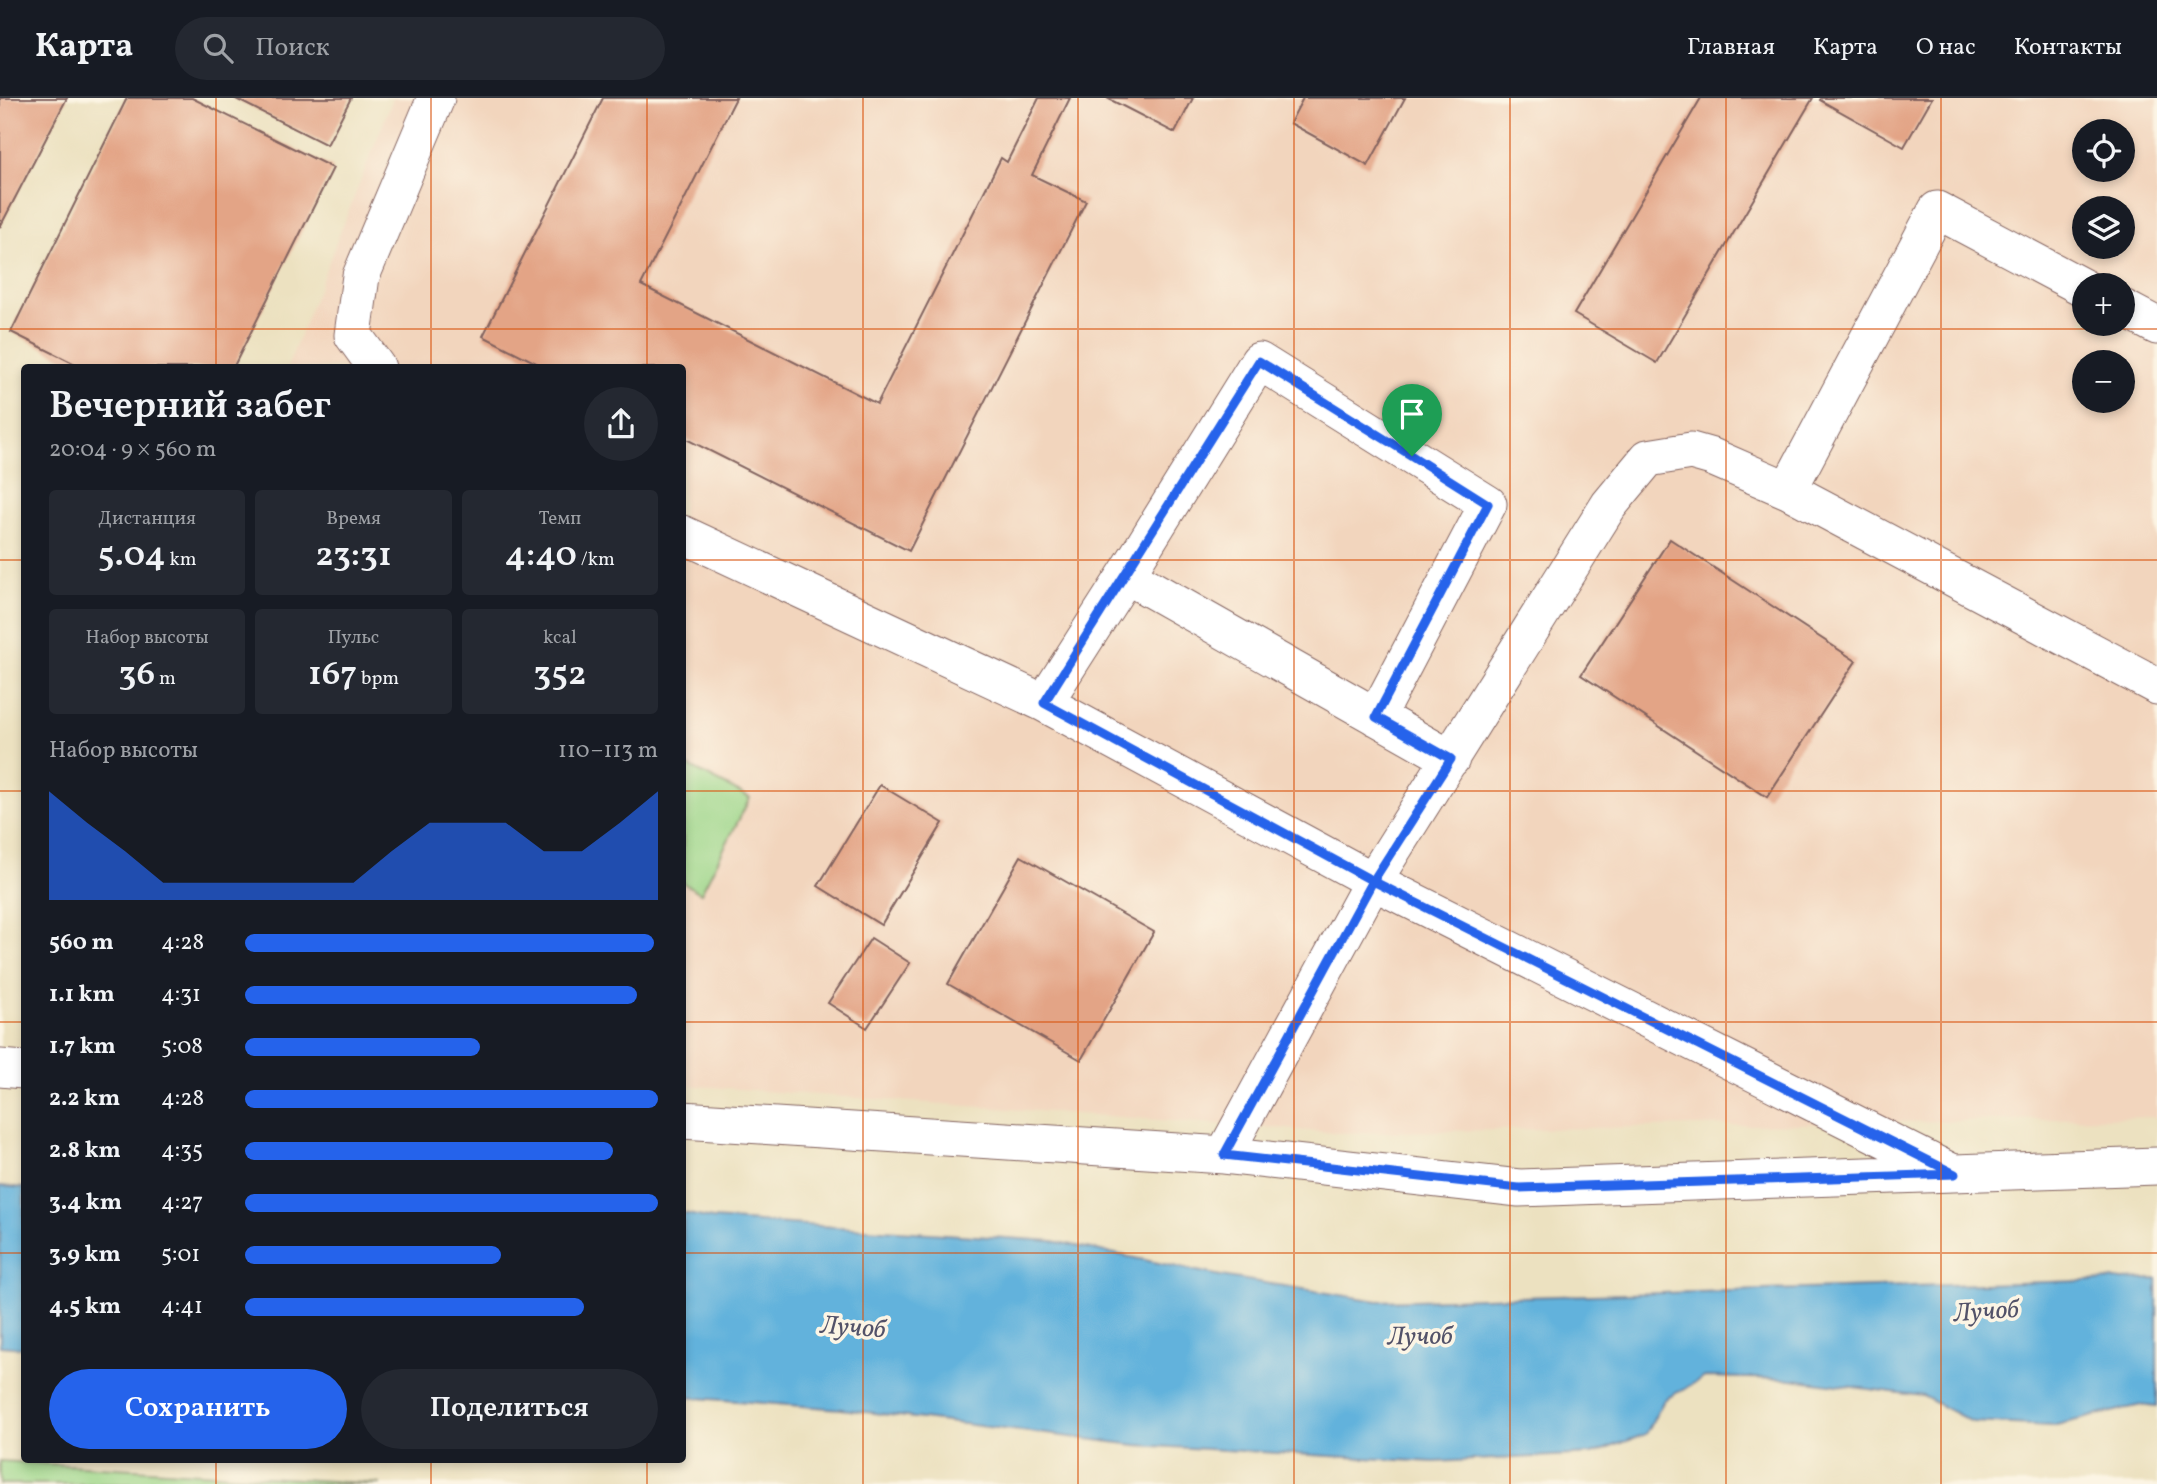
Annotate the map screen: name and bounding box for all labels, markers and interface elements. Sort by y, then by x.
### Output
search box [175,17,665,80]
text: Карта [35,25,133,71]
icon: search [199,29,237,67]
text: Поиск [255,30,330,66]
text: Главная [1687,31,1775,65]
text: Карта [1813,31,1878,65]
text: О нас [1916,31,1976,65]
text: Контакты [2014,31,2122,65]
map controls [2072,119,2135,413]
button: locate [2072,119,2135,182]
button: layers [2072,196,2135,259]
button: + [2072,273,2135,336]
button: − [2072,350,2135,413]
text: Вечерний забег [49,381,331,434]
pin [1382,384,1442,456]
button: share [584,387,658,461]
icon: arrive [1393,395,1431,433]
text: 20:04 · 9 × 560 m [49,434,216,466]
text: Дистанция [98,506,196,532]
text: Время [326,506,381,532]
text: Темп [538,506,581,532]
text: 5.04 [98,532,166,580]
text: 23:31 [315,532,392,580]
text: 4:40 [505,532,577,580]
text: km [166,547,197,573]
text: /km [577,547,615,573]
text: Набор высоты [86,625,209,651]
text: Пульс [328,625,379,651]
text: kcal [543,625,577,651]
text: 36 [119,651,155,699]
text: 167 [308,651,357,699]
text: 352 [533,651,586,699]
text: m [155,666,176,692]
text: bpm [357,666,399,692]
text: Набор высоты [49,735,198,767]
text: 110–113 m [558,735,658,767]
text: 560 m [49,927,114,959]
text: 4:28 [161,927,204,959]
text: 1.1 km [49,979,115,1011]
text: 4:31 [161,979,201,1011]
text: 1.7 km [49,1031,116,1063]
text: 5:08 [161,1031,203,1063]
text: 2.2 km [49,1083,120,1115]
text: 4:28 [161,1083,204,1115]
text: 2.8 km [49,1135,121,1167]
text: 4:35 [161,1135,203,1167]
text: 3.4 km [49,1187,122,1219]
text: 4:27 [161,1187,203,1219]
text: 3.9 km [49,1239,121,1271]
text: 5:01 [161,1239,200,1271]
text: 4.5 km [49,1291,121,1323]
text: 4:41 [161,1291,203,1323]
water label: Лучоб [1951,1292,2021,1332]
water label: Лучоб [818,1308,888,1348]
water label: Лучоб [1386,1318,1455,1356]
button: Сохранить [49,1369,347,1449]
button: Поделиться [361,1369,658,1449]

